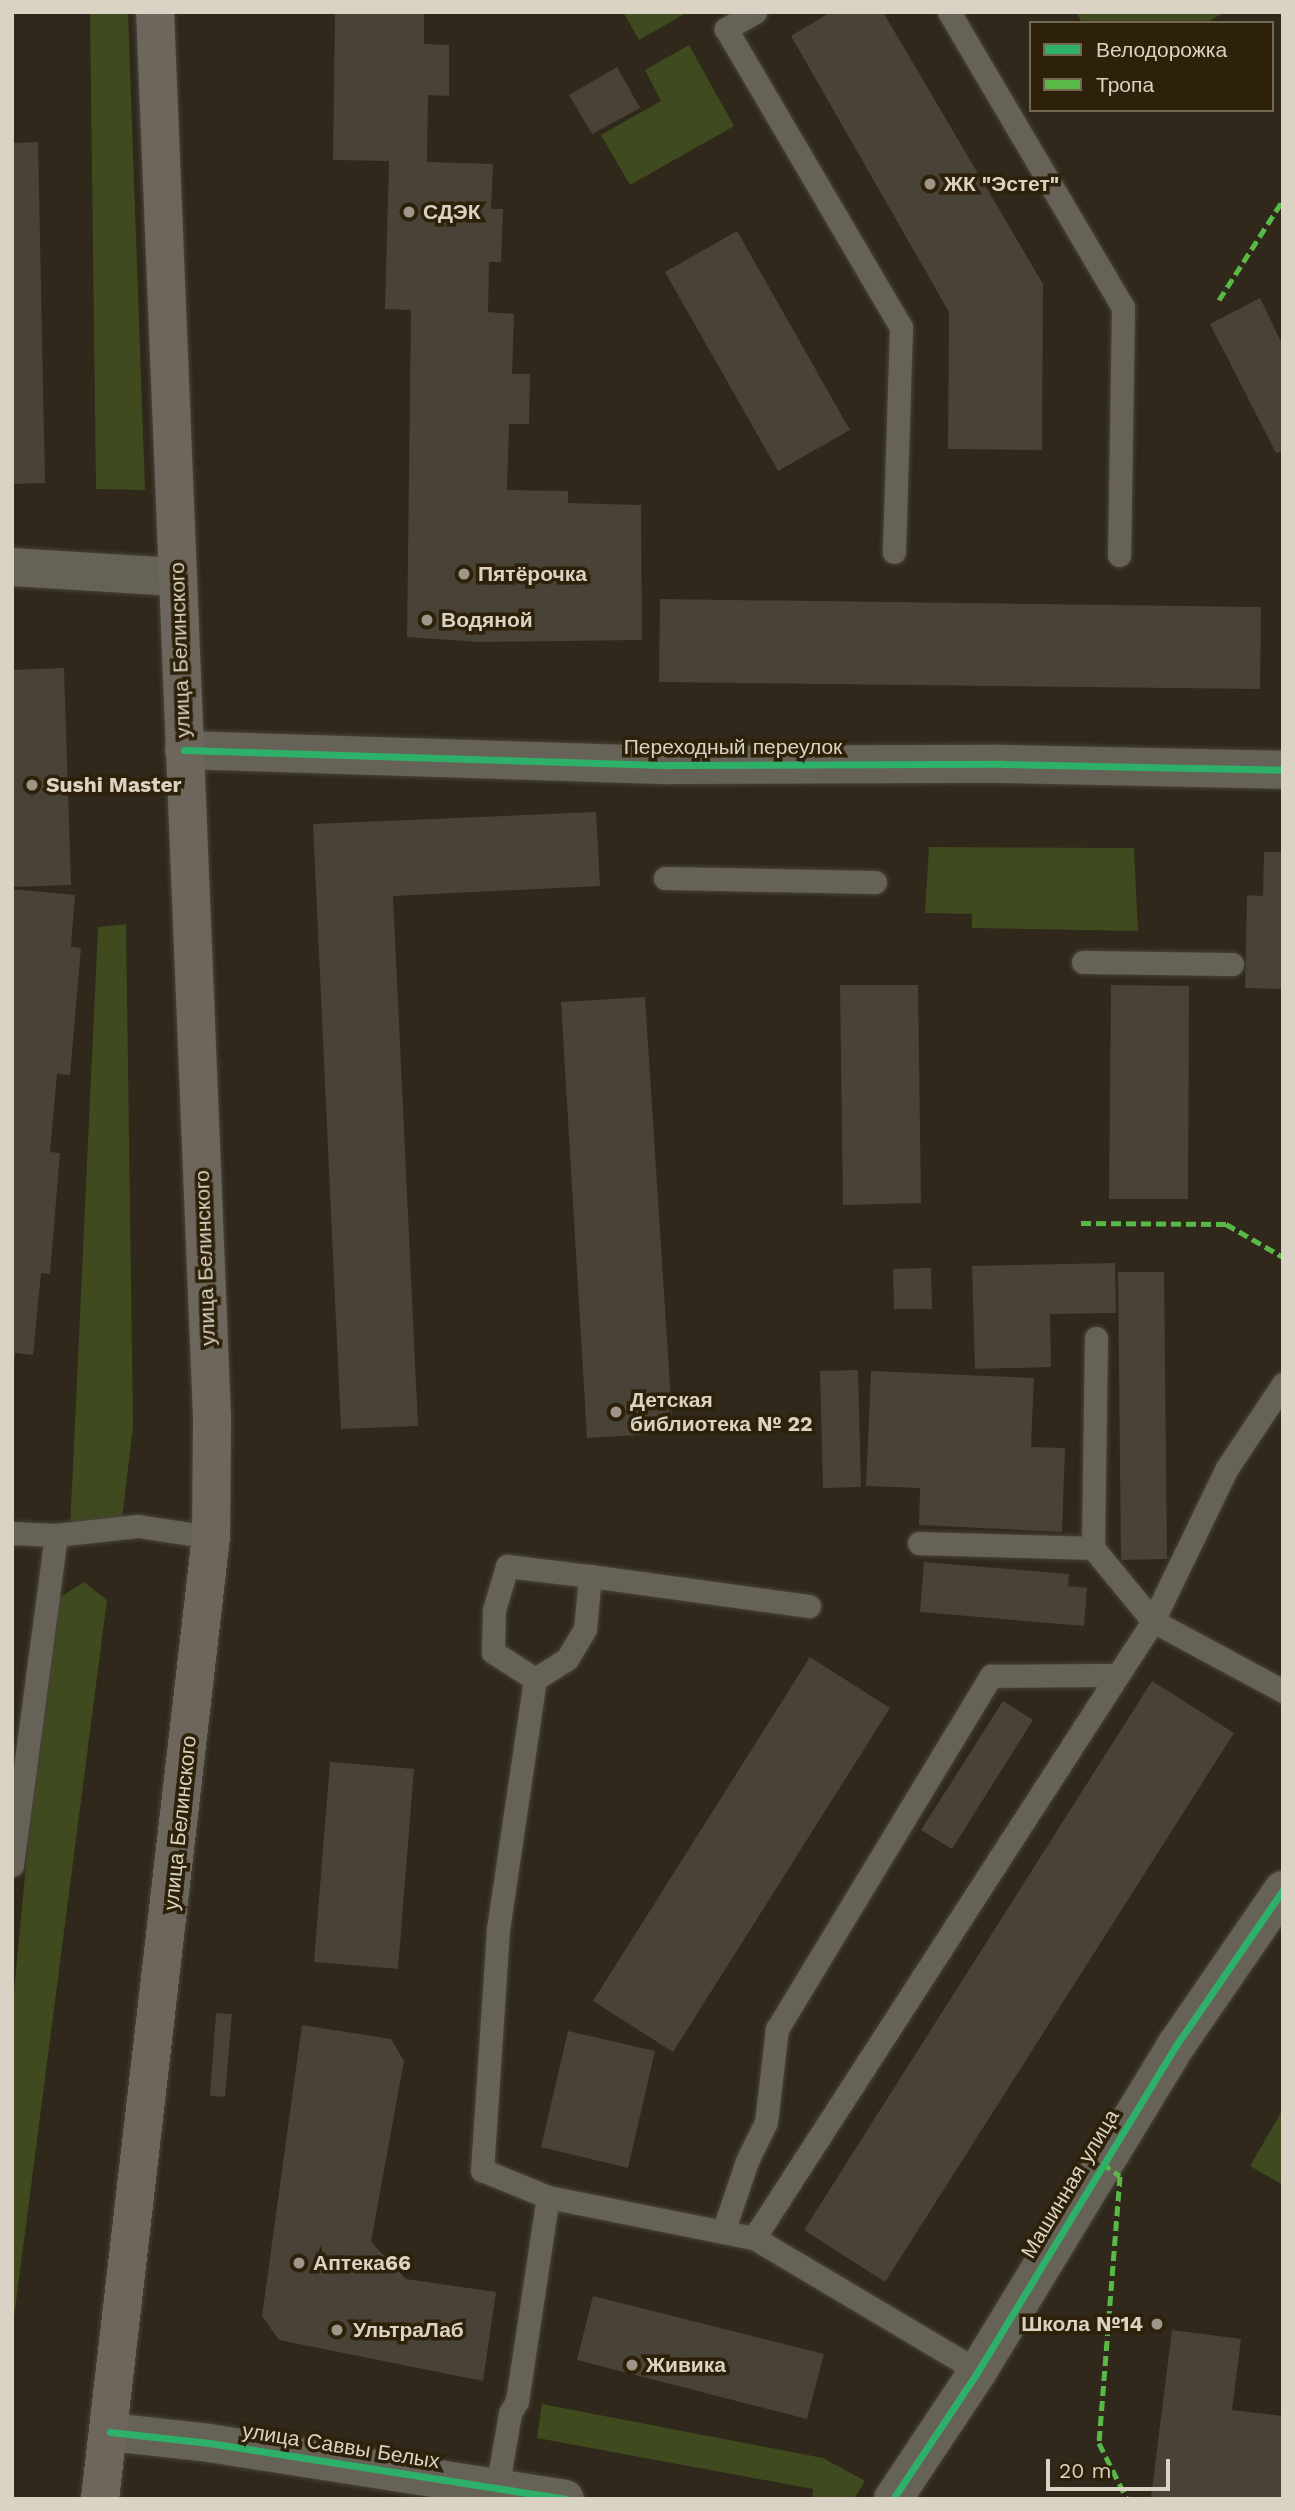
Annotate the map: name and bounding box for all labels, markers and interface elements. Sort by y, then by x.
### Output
legend [1029,21,1274,112]
text: Велодорожка [1096,37,1227,62]
text: Тропа [1096,72,1154,97]
place label: ЖК "Эстет" [944,171,1059,197]
marker: ЖК "Эстет" [922,176,938,192]
place label: СДЭК [423,199,481,225]
marker: СДЭК [401,204,417,220]
place label: Пятёрочка [478,561,587,587]
street label: улица Белинского [164,562,196,738]
marker: Пятёрочка [456,566,472,582]
place label: Водяной [441,607,533,633]
marker: Водяной [419,612,435,628]
street label: Переходный переулок [624,734,842,760]
place label: Sushi Master [46,772,182,798]
marker: Sushi Master [24,777,40,793]
street label: улица Белинского [189,1170,221,1346]
place label: Детская библиотека № 22 [630,1387,813,1437]
marker: Детская библиотека № 22 [608,1404,624,1420]
street label: улица Белинского [158,1734,202,1912]
street label: Машинная улица [1016,2105,1124,2263]
place label: Аптека66 [313,2250,411,2276]
marker: Аптека66 [291,2255,307,2271]
place label: Школа №14 [1021,2311,1143,2337]
marker: Школа №14 [1149,2316,1165,2332]
place label: УльтраЛаб [353,2317,464,2343]
marker: УльтраЛаб [327,2320,347,2340]
place label: Живика [646,2352,726,2378]
marker: Живика [624,2357,640,2373]
street label: улица Саввы Белых [241,2418,441,2474]
scale bar [1050,2444,1174,2488]
text: 20 m [1059,2458,1111,2483]

